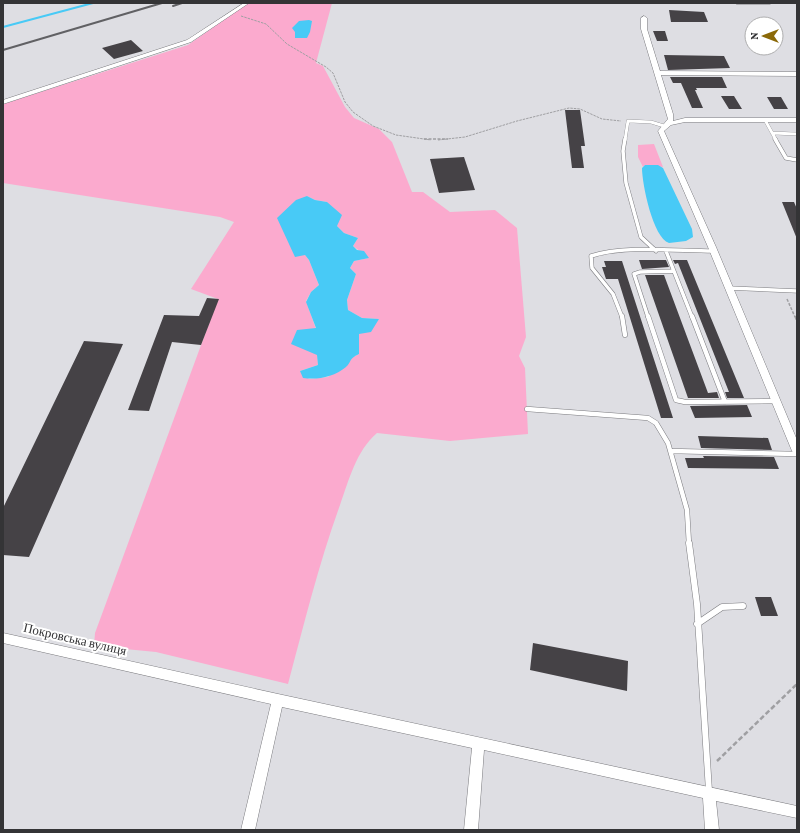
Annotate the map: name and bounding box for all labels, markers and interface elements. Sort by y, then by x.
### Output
north arrow [744,16,784,56]
text: N [748,32,760,40]
street label: Покровська вулиця [22,620,128,658]

